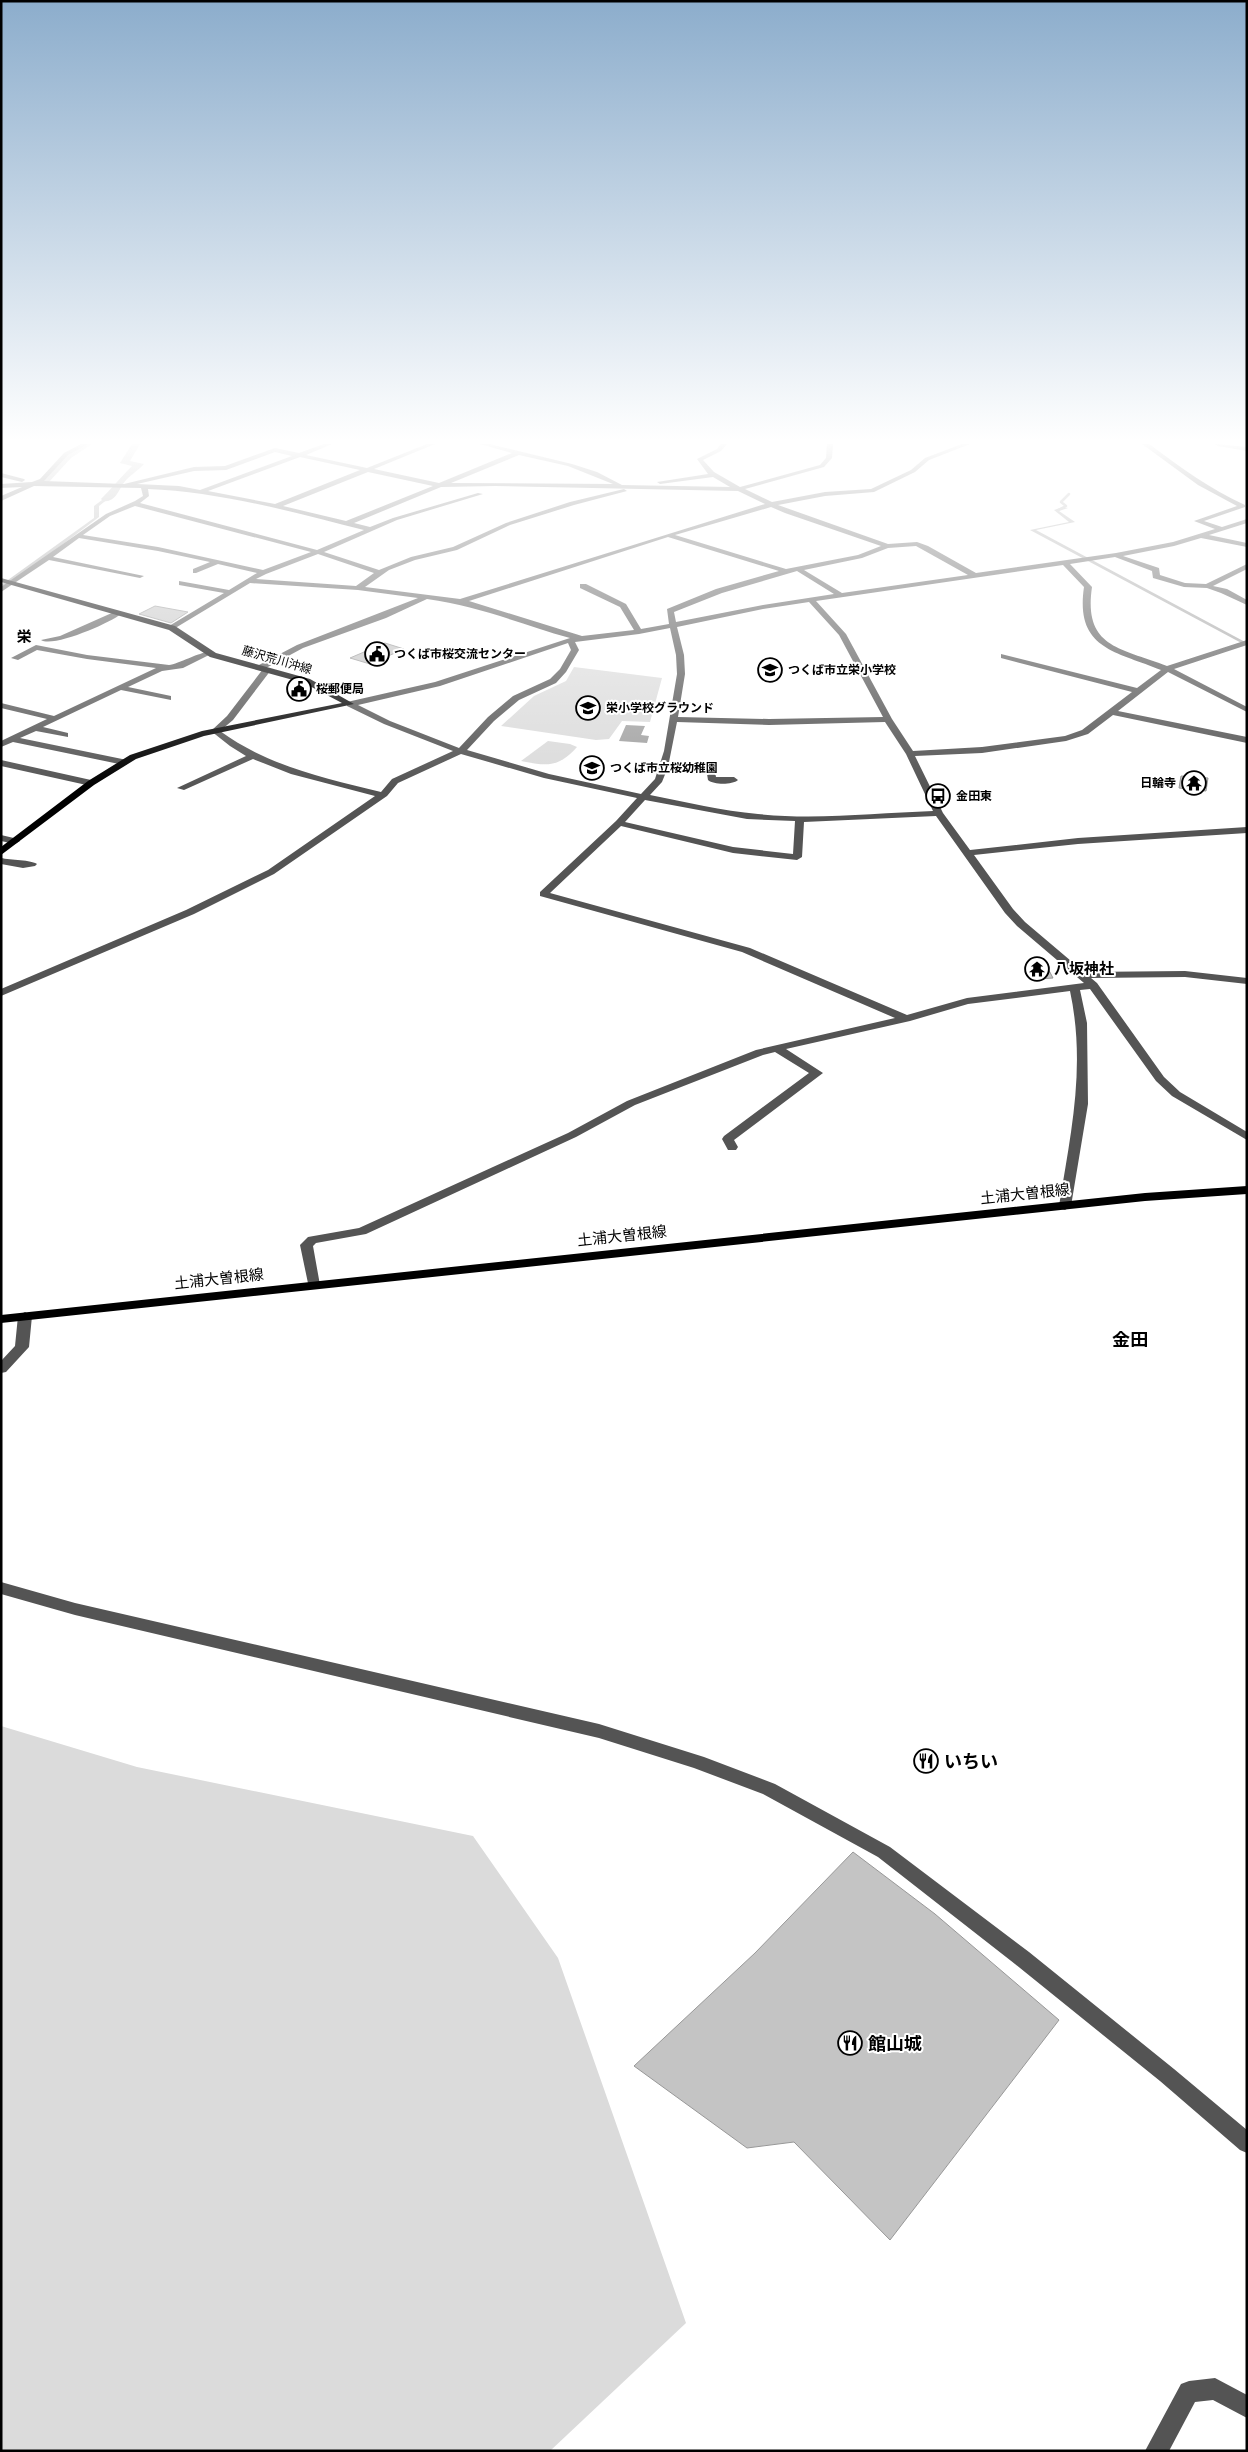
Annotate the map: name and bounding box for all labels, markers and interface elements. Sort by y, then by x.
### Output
district label: 栄 [16,628,32,646]
public building icon: つくば市桜交流センター [364,641,390,667]
street label: 藤沢荒川沖線 [240,643,314,677]
place label: つくば市桜交流センター [394,647,526,661]
school or university icon: つくば市立栄小学校 [757,657,783,683]
place label: つくば市立栄小学校 [788,663,896,677]
public building icon: 桜郵便局 [286,676,312,702]
place label: 桜郵便局 [316,682,364,696]
school or university icon: 栄小学校グラウンド [575,695,601,721]
place label: 栄小学校グラウンド [606,701,714,715]
school or university icon: つくば市立桜幼稚園 [579,755,605,781]
place label: つくば市立桜幼稚園 [610,761,718,775]
temple icon: 日輪寺 [1181,770,1207,796]
place label: 日輪寺 [1140,776,1176,790]
bus stop icon: 金田東 [925,783,951,809]
place label: 金田東 [956,789,992,803]
temple icon: 八坂神社 [1024,956,1050,982]
place label: 八坂神社 [1054,960,1114,978]
street label: 土浦大曽根線 [979,1180,1071,1208]
street label: 土浦大曽根線 [576,1222,668,1250]
street label: 土浦大曽根線 [173,1265,265,1293]
district label: 金田 [1112,1329,1148,1350]
restaurant icon: いちい [913,1748,939,1774]
place label: いちい [944,1751,998,1772]
restaurant icon: 館山城 [837,2030,863,2056]
place label: 館山城 [868,2033,922,2054]

